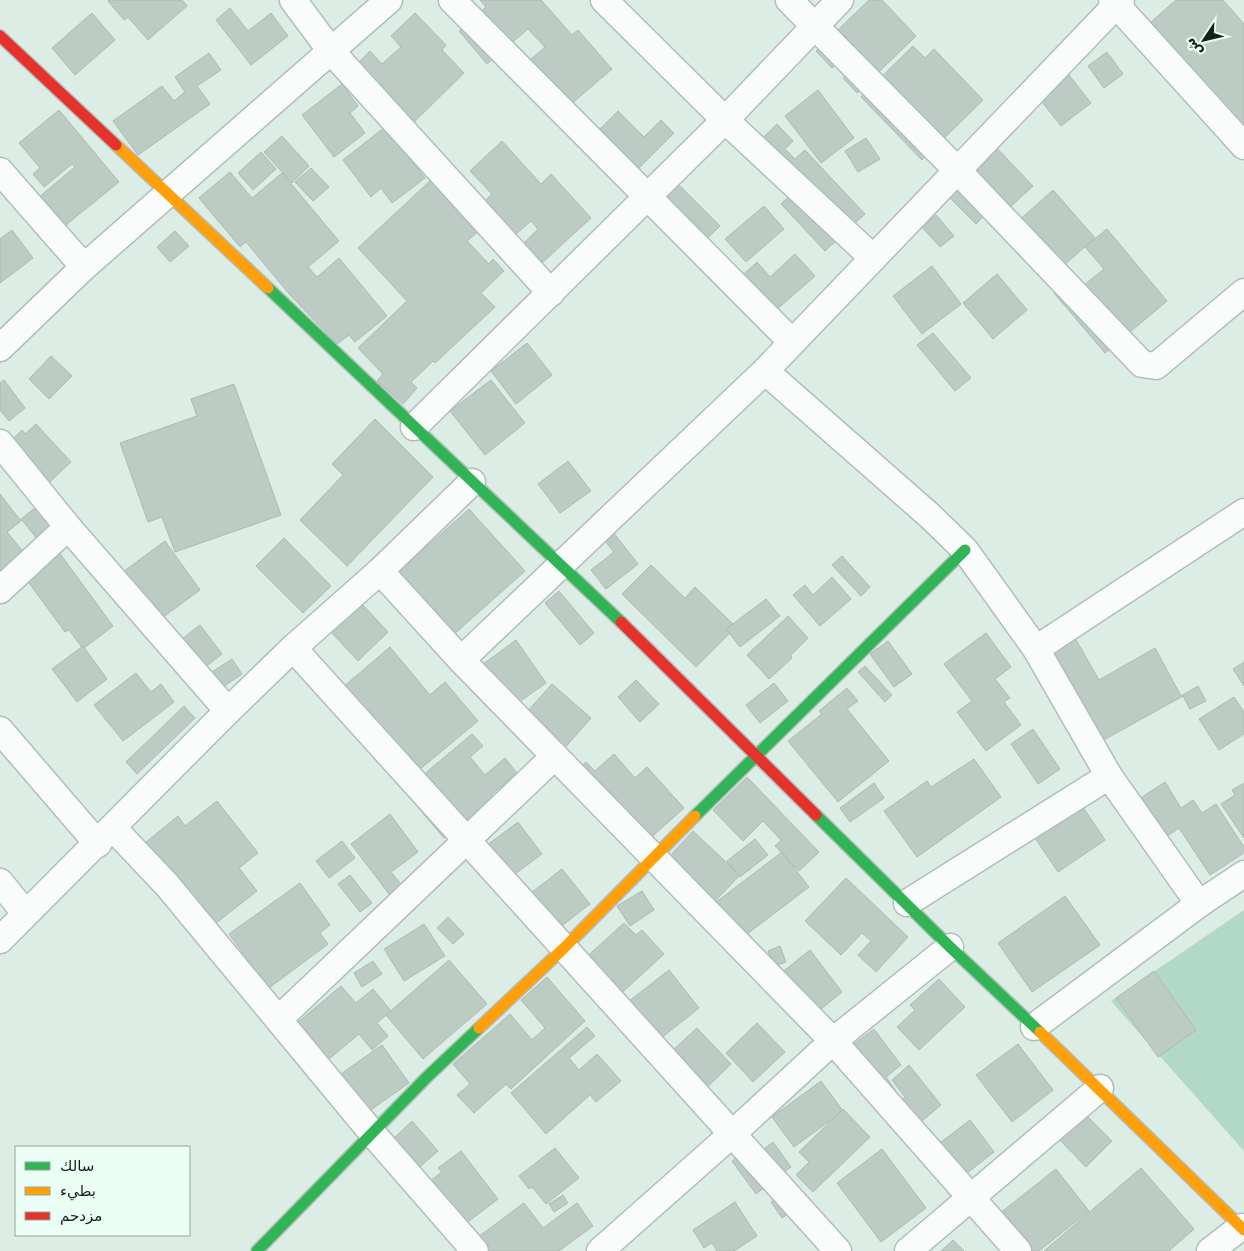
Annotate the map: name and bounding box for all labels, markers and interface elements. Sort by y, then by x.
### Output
north arrow [1179,15,1229,65]
text: ش [1181,35,1205,60]
legend [15,1146,190,1236]
text: سالك [60,1157,94,1175]
text: بطيء [60,1182,96,1201]
text: مزدحم [60,1207,102,1225]

